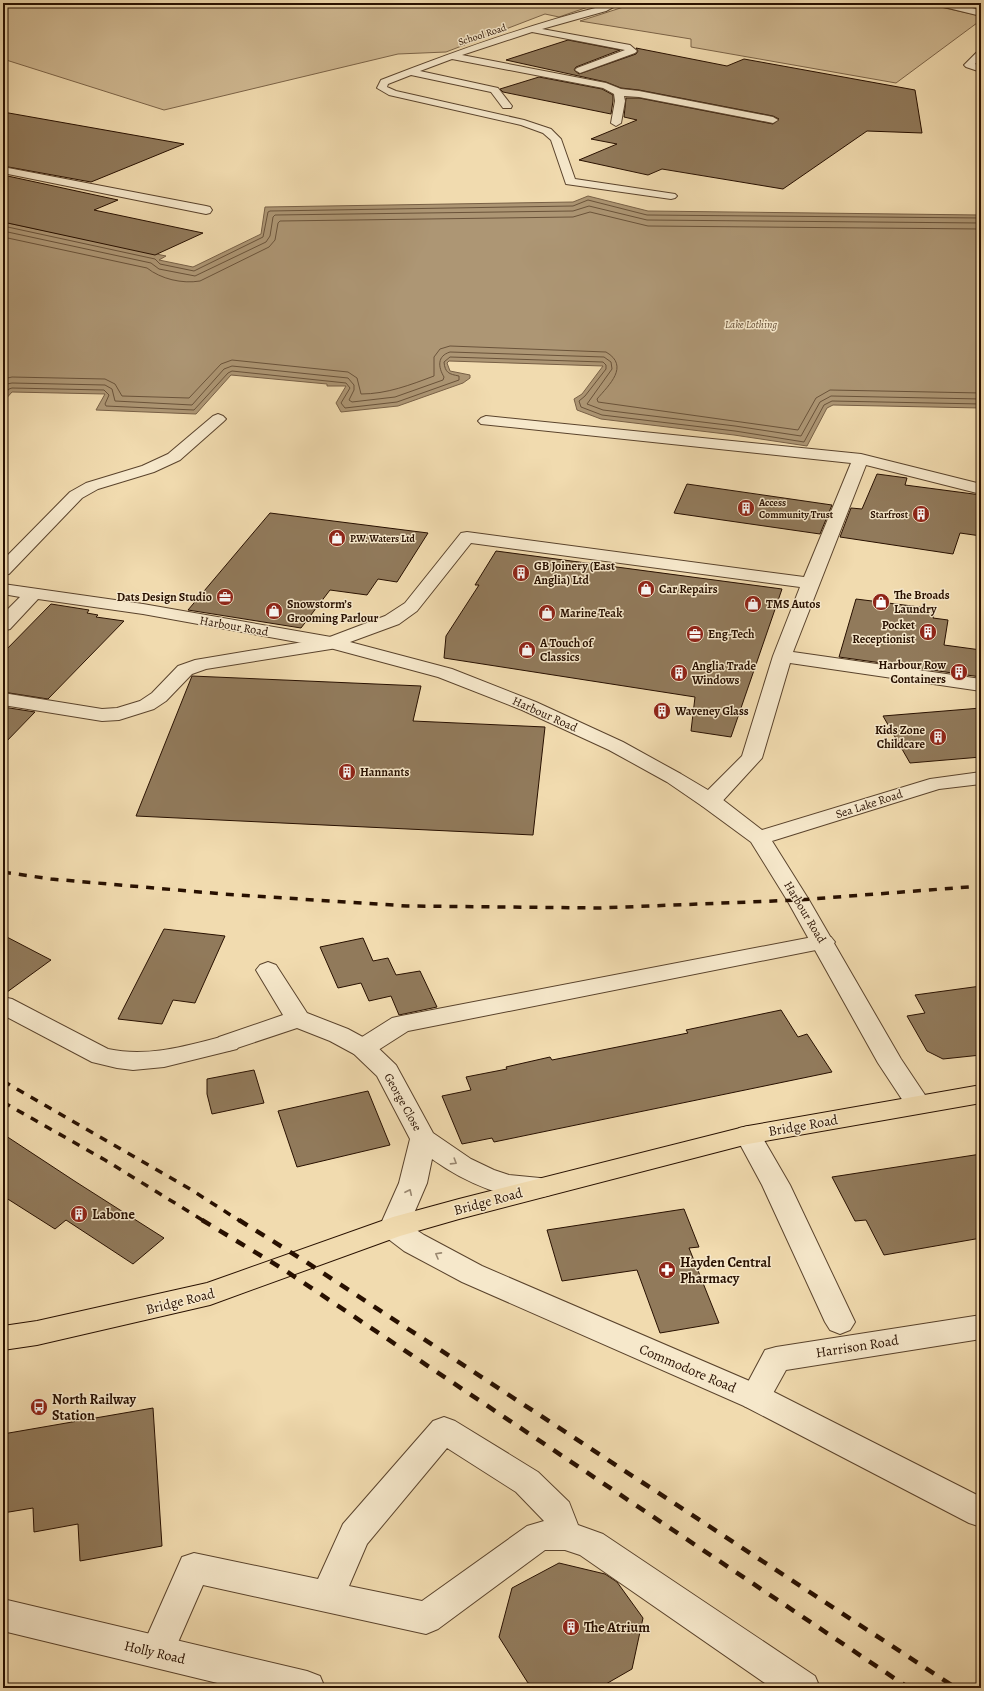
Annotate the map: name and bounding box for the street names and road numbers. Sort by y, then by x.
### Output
street label: School Road [456,20,508,48]
street label: Harbour Road [198,612,270,640]
street label: Harbour Road [510,693,581,736]
street label: Sea Lake Road [833,785,905,822]
street label: Harbour Road [780,878,830,946]
street label: George Close [380,1070,426,1134]
street label: Bridge Road [767,1110,840,1141]
street label: Bridge Road [452,1183,525,1220]
street label: Bridge Road [144,1284,217,1319]
street label: Harrison Road [814,1330,900,1362]
street label: Commodore Road [636,1339,740,1398]
street label: Holly Road [122,1636,188,1669]

